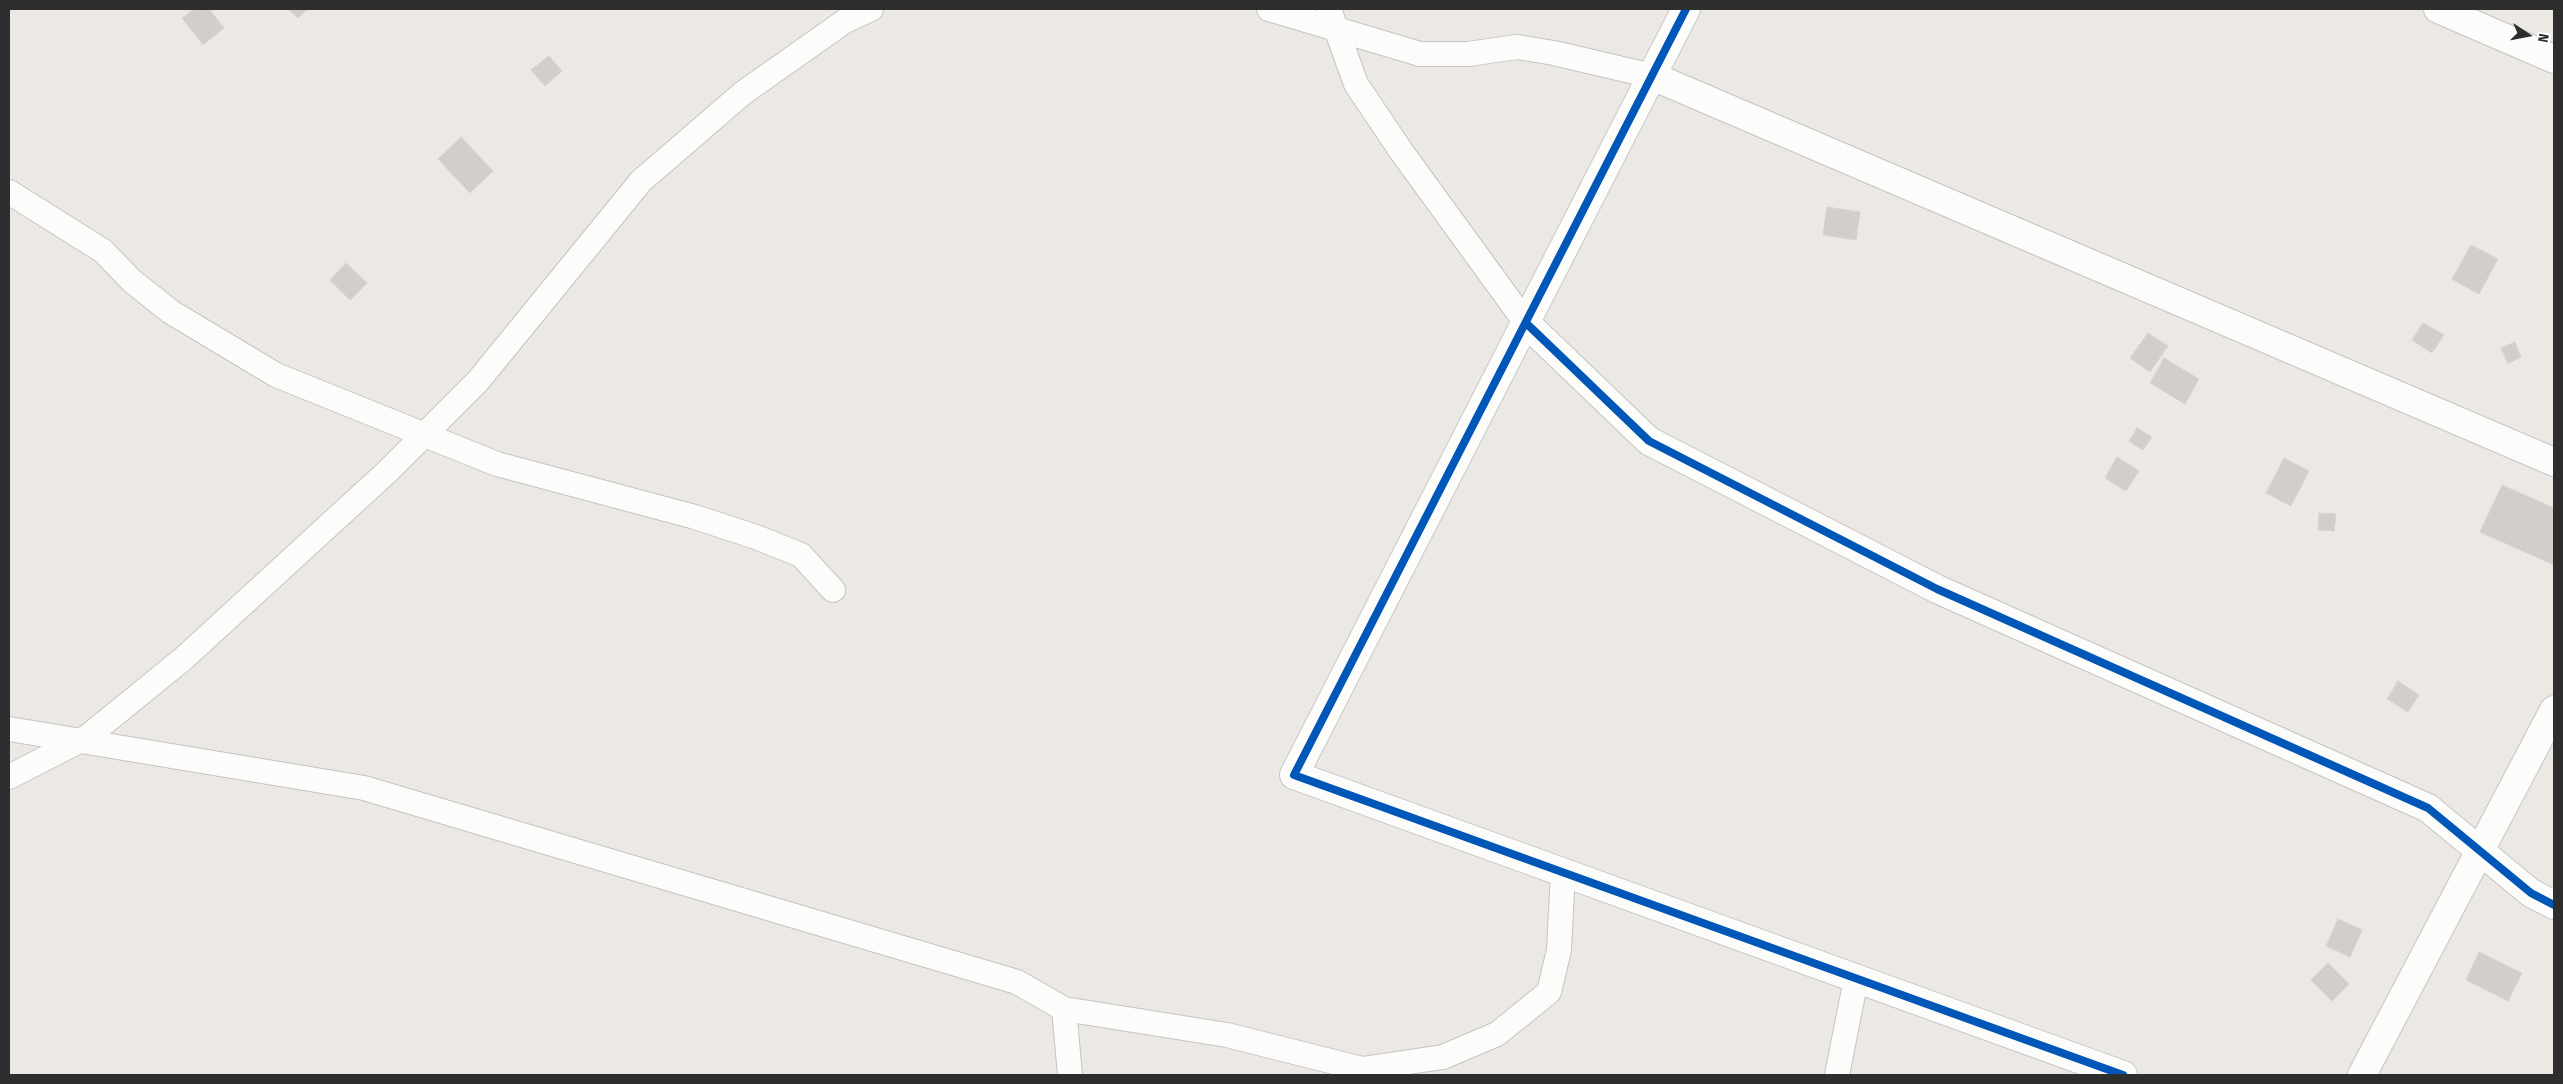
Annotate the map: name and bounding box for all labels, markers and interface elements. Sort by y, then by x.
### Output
north arrow [2503,10,2553,60]
text: N [2534,32,2552,44]

